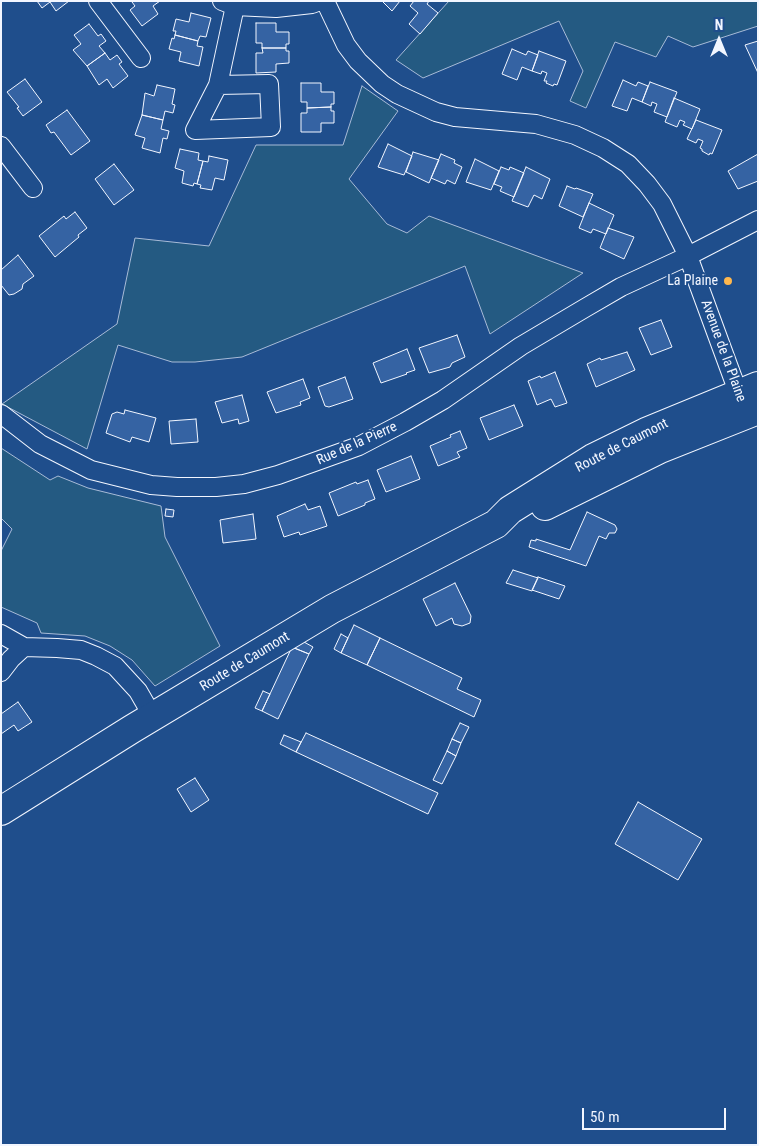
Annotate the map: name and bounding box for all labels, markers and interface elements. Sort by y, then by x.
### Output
north arrow [694,15,744,65]
text: N [715,17,723,33]
place label: La Plaine [667,273,718,289]
marker: La Plaine [722,275,734,287]
street label: Avenue de la Plaine [697,298,749,404]
street label: Route de Caumont [573,415,671,477]
street label: Rue de la Pierre [314,419,400,469]
street label: Route de Caumont [197,629,293,695]
scale bar [584,1098,728,1130]
text: 50 m [590,1108,620,1126]

